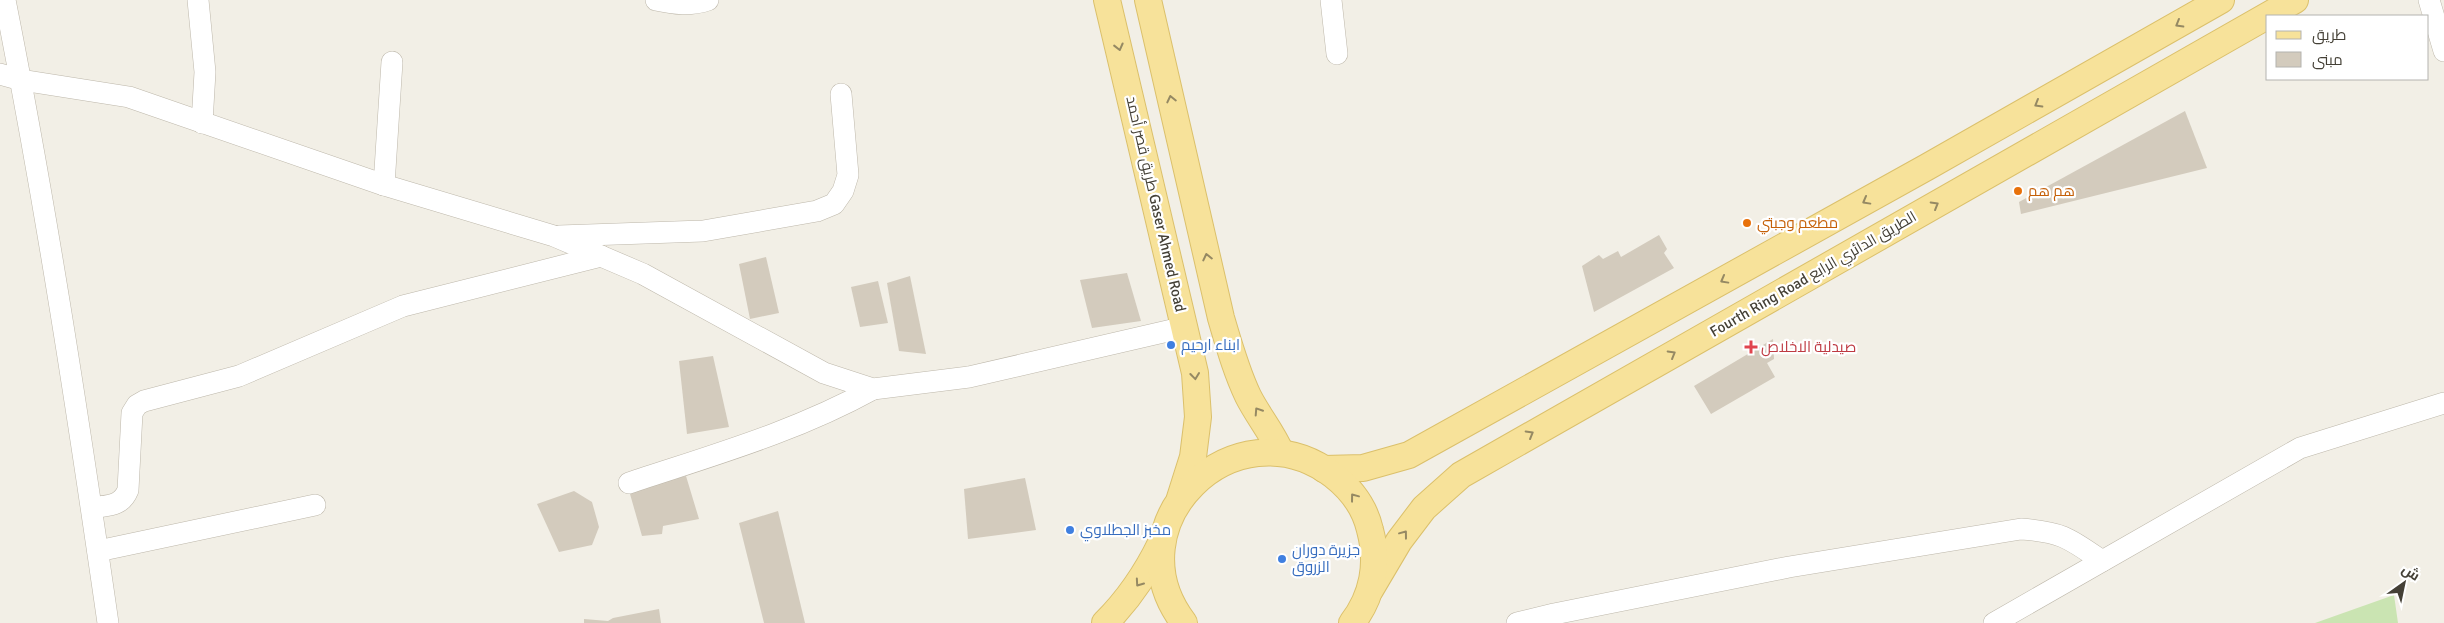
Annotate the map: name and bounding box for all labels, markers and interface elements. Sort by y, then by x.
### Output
legend [2266,15,2429,80]
one-way arrow [2175,18,2184,28]
text: طريق [2312,26,2346,45]
one-way arrow [1113,43,1124,52]
text: مبنى [2312,51,2343,70]
street label: طريق قصر أحمد Gaser Ahmed Road [1121,94,1191,314]
one-way arrow [1166,94,1177,103]
one-way arrow [2034,98,2043,108]
place label: هم هم [2028,182,2075,201]
marker: هم هم [2012,185,2024,197]
one-way arrow [1862,195,1871,205]
one-way arrow [1930,201,1939,211]
street label: Fourth Ring Road الطريق الدائري الرابع [1707,207,1921,343]
place label: مطعم وجبتي [1757,214,1838,235]
marker: مطعم وجبتي [1741,217,1753,229]
one-way arrow [1202,253,1213,262]
one-way arrow [1720,274,1729,284]
place label: ابناء ارحيم [1181,336,1240,355]
place label: صيدلية الاخلاص [1761,338,1856,357]
marker: ابناء ارحيم [1165,339,1177,351]
marker: صيدلية الاخلاص [1745,341,1757,353]
one-way arrow [1666,350,1675,360]
one-way arrow [1189,372,1200,380]
one-way arrow [1255,407,1264,416]
one-way arrow [1525,430,1534,440]
one-way arrow [1351,493,1360,503]
place label: مخبز الجطلاوي [1080,521,1171,542]
marker: مخبز الجطلاوي [1064,524,1076,536]
one-way arrow [1399,531,1407,540]
place label: جزيرة دوران الزروق [1292,541,1360,577]
marker: جزيرة دوران الزروق [1276,553,1288,565]
north arrow [2379,558,2429,608]
text: ش [2399,560,2423,585]
one-way arrow [1136,577,1145,587]

